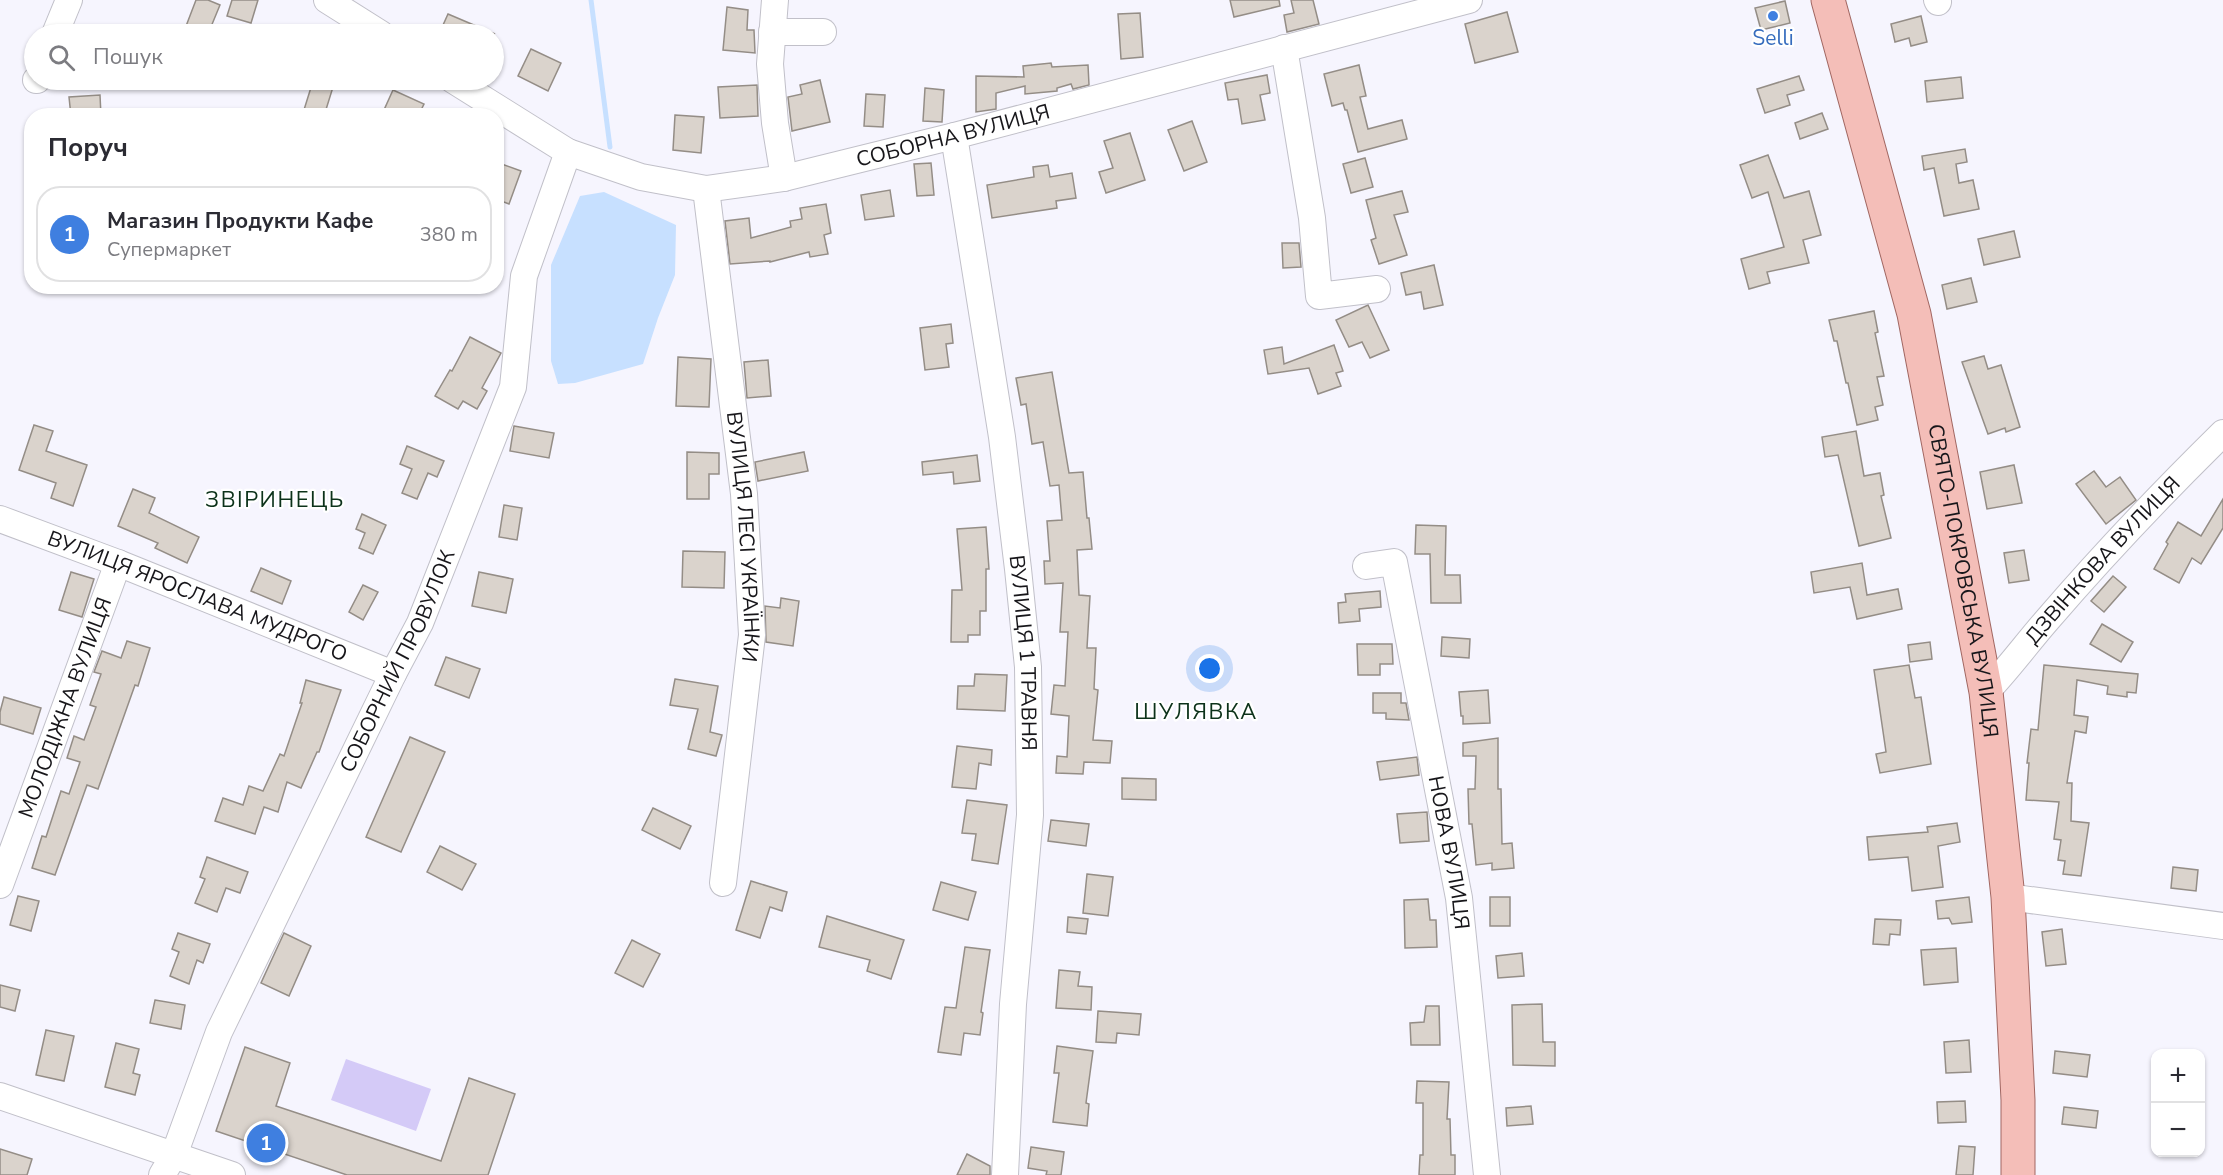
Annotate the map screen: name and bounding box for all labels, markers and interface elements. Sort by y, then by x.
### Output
marker: Selli [1766,9,1780,23]
search box [24,24,504,90]
place label: Selli [1752,24,1794,52]
icon: search [45,41,78,74]
text: Пошук [93,42,163,72]
street label: СОБОРНА ВУЛИЦЯ [853,97,1053,174]
text: Поруч [48,130,128,165]
text: Магазин Продукти Кафе [107,206,374,236]
text: 1 [64,221,76,248]
text: 380 m [420,221,478,248]
text: Супермаркет [107,236,231,263]
street label: ВУЛИЦЯ ЛЕСІ УКРАЇНКИ [720,410,766,664]
street label: СВЯТО-ПОКРОВСЬКА ВУЛИЦЯ [1921,422,2005,739]
street label: ДЗВІНКОВА ВУЛИЦЯ [2019,470,2186,650]
district label: ЗВІРИНЕЦЬ [205,485,345,515]
street label: ВУЛИЦЯ ЯРОСЛАВА МУДРОГО [44,524,352,668]
street label: СОБОРНИЙ ПРОВУЛОК [333,545,462,777]
street label: ВУЛИЦЯ 1 ТРАВНЯ [1002,554,1043,751]
street label: МОЛОДІЖНА ВУЛИЦЯ [12,593,118,822]
your location [1195,654,1224,683]
district label: ШУЛЯВКА [1134,697,1258,727]
street label: НОВА ВУЛИЦЯ [1422,773,1476,931]
map controls [2151,1049,2205,1157]
button: + [2151,1049,2205,1103]
button: − [2151,1103,2205,1157]
pin: 1 [246,1120,286,1166]

